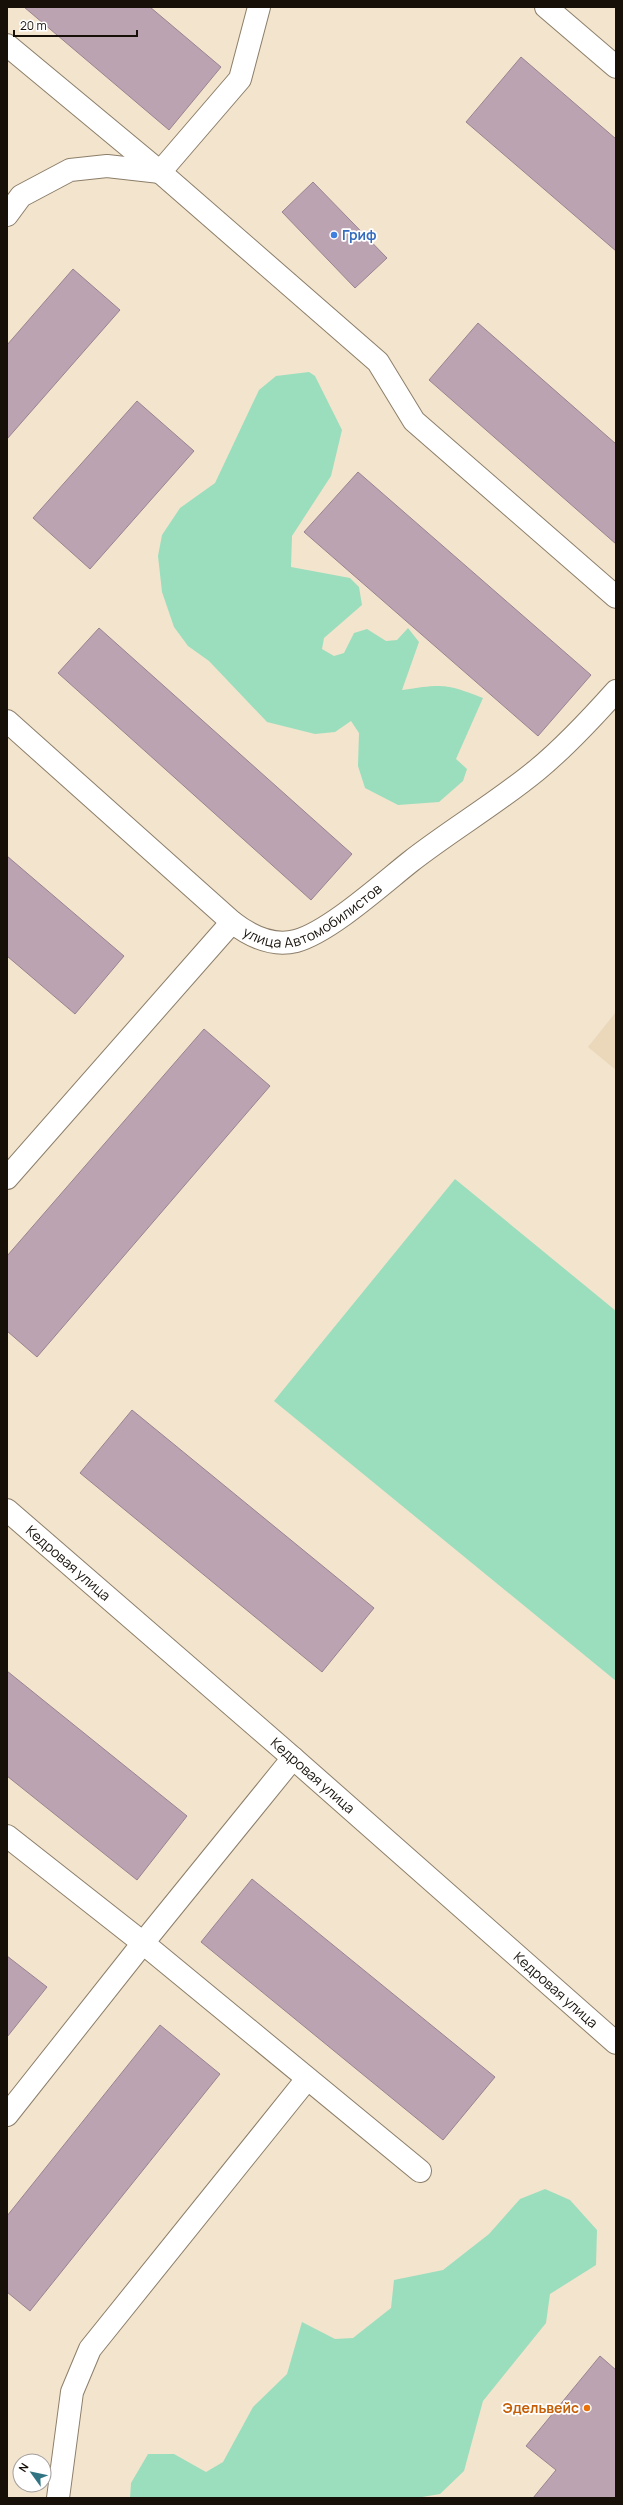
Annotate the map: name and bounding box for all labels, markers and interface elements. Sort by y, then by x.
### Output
scale bar [14,12,137,38]
text: 20 m [20,17,47,34]
place label: Гриф [342,225,377,244]
marker: Гриф [329,230,339,240]
street label: улица Автомобилистов [240,879,386,952]
street label: Кедровая улица [22,1521,115,1605]
street label: Кедровая улица [267,1733,359,1817]
street label: Кедровая улица [510,1947,602,2032]
place label: Эдельвейс [503,2398,579,2417]
marker: Эдельвейс [582,2403,592,2413]
north arrow [12,2453,52,2493]
text: N [15,2460,32,2475]

